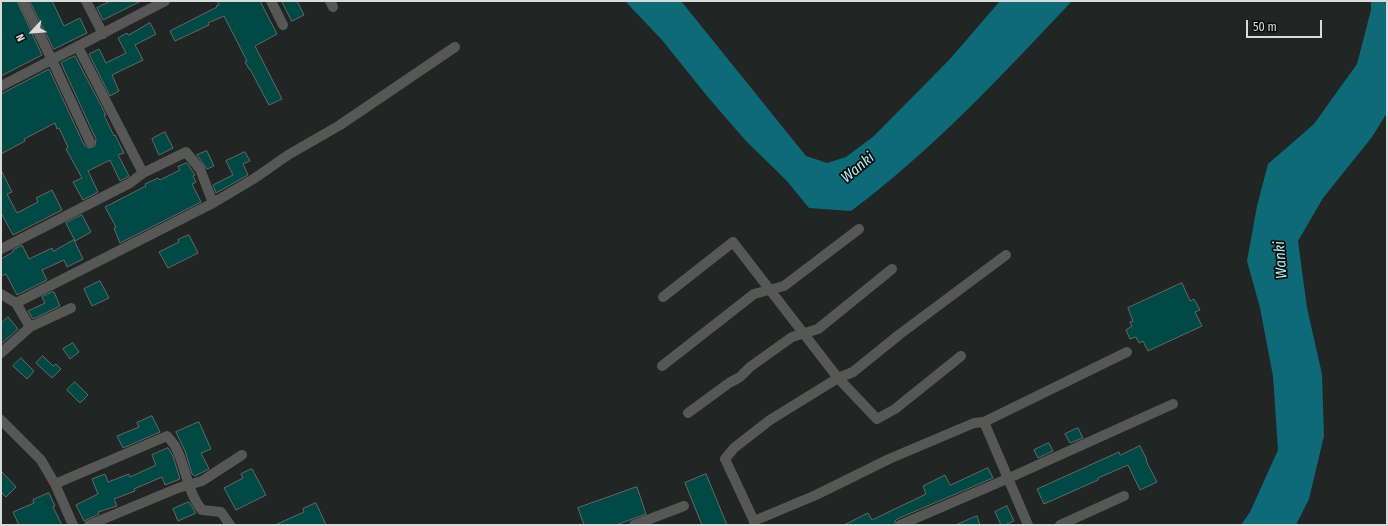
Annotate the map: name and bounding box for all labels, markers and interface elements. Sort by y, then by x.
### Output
north arrow [12,12,52,52]
scale bar [1248,12,1324,38]
text: 50 m [1253,20,1277,34]
text: N [13,32,28,43]
water label: Wanki [838,149,878,187]
water label: Wanki [1271,241,1291,279]

